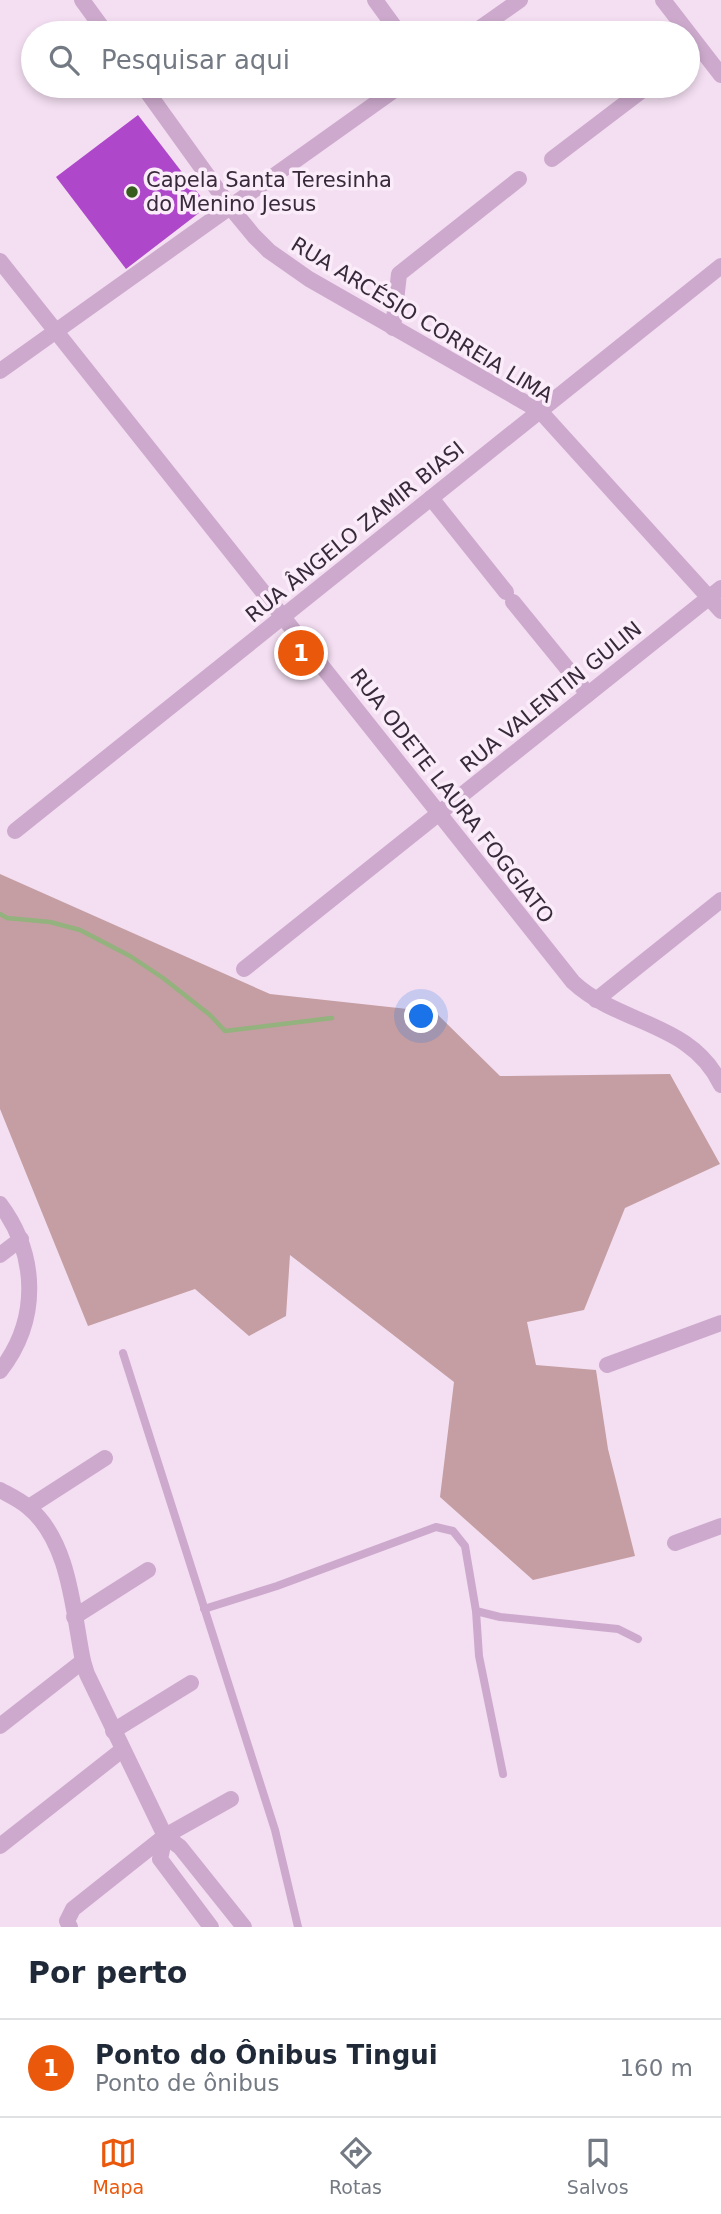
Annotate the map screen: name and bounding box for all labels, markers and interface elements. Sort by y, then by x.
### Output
search box [21,21,700,98]
icon: search [45,41,83,79]
text: Pesquisar aqui [101,45,290,75]
place label: Capela Santa Teresinha do Menino Jesus [146,168,392,216]
marker: Capela Santa Teresinha do Menino Jesus [124,184,140,200]
street label: RUA ARCÉSIO CORREIA LIMA [287,231,558,408]
street label: RUA ÂNGELO ZAMIR BIASI [241,436,469,627]
street label: RUA VALENTIN GULIN [456,617,646,777]
pin: 1 [278,627,324,679]
street label: RUA ODETE LAURA FOGGIATO [345,664,559,928]
your location [404,999,438,1033]
text: Por perto [28,1955,187,1990]
text: Ponto do Ônibus Tingui [95,2040,438,2070]
text: 1 [43,2055,59,2081]
text: 160 m [619,2055,693,2081]
text: Ponto de ônibus [95,2070,279,2096]
tab: Mapa [92,2134,144,2198]
tab: Rotas [329,2134,382,2198]
tab: Salvos [567,2134,629,2198]

